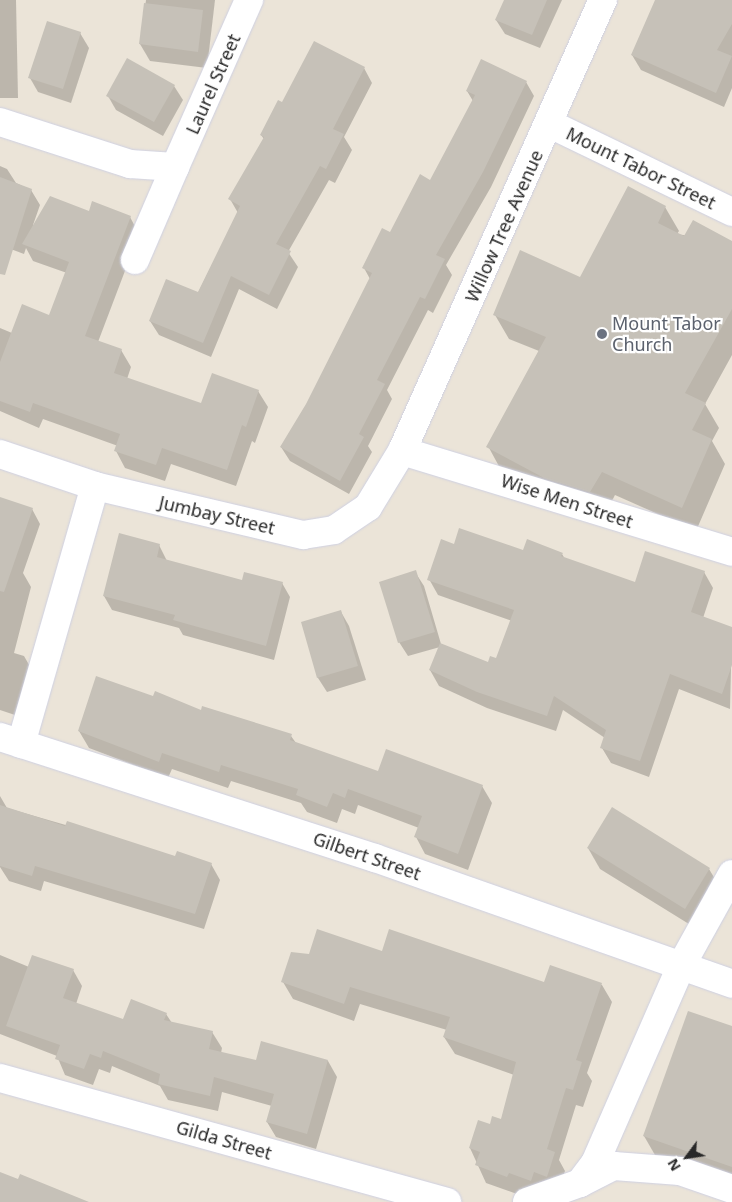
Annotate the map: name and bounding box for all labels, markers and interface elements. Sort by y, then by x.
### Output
street label: Laurel Street [181,31,245,137]
street label: Mount Tabor Street [563,122,719,214]
street label: Willow Tree Avenue [461,147,547,305]
place label: Mount Tabor Church [612,313,721,356]
marker: Mount Tabor Church [596,328,608,340]
street label: Wise Men Street [498,470,636,532]
street label: Jumbay Street [157,491,277,539]
street label: Gilbert Street [310,827,424,885]
street label: Gilda Street [174,1116,274,1164]
north arrow [662,1132,712,1182]
text: N [663,1155,685,1175]

